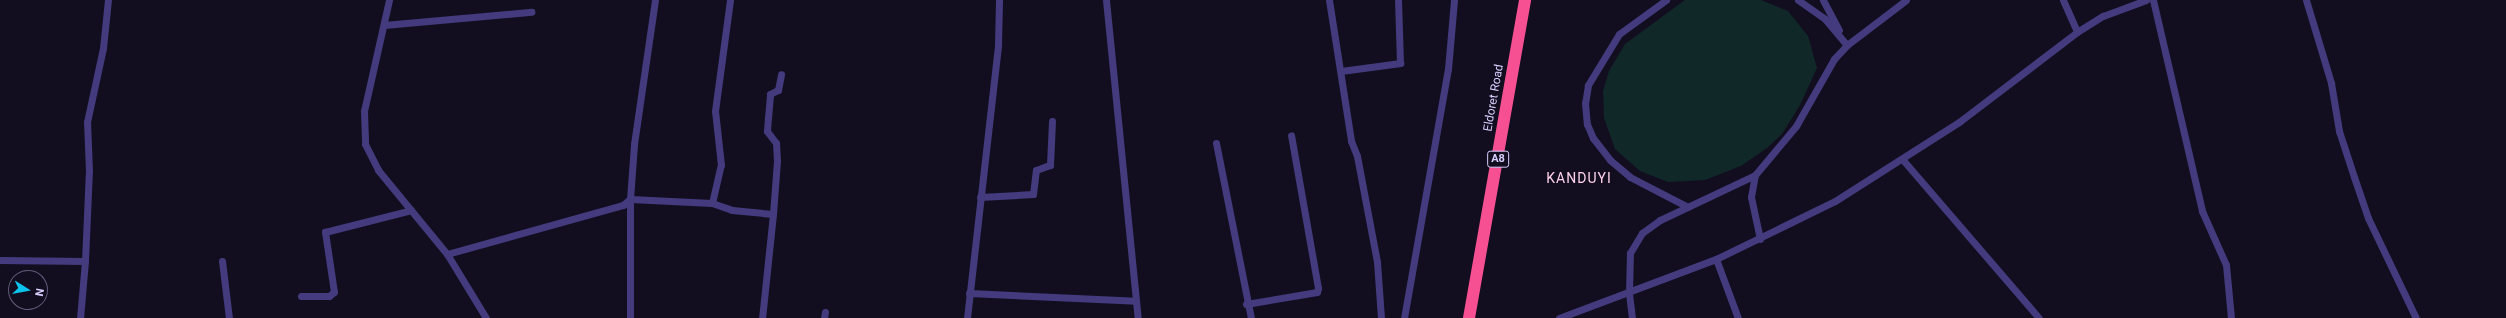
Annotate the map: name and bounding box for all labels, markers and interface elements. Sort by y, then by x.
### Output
street label: Eldoret Road [1481,63,1507,133]
road number: A8 [1487,150,1509,168]
district label: KANDUYI [1546,170,1612,186]
north arrow [8,270,48,310]
text: N [32,287,46,297]

